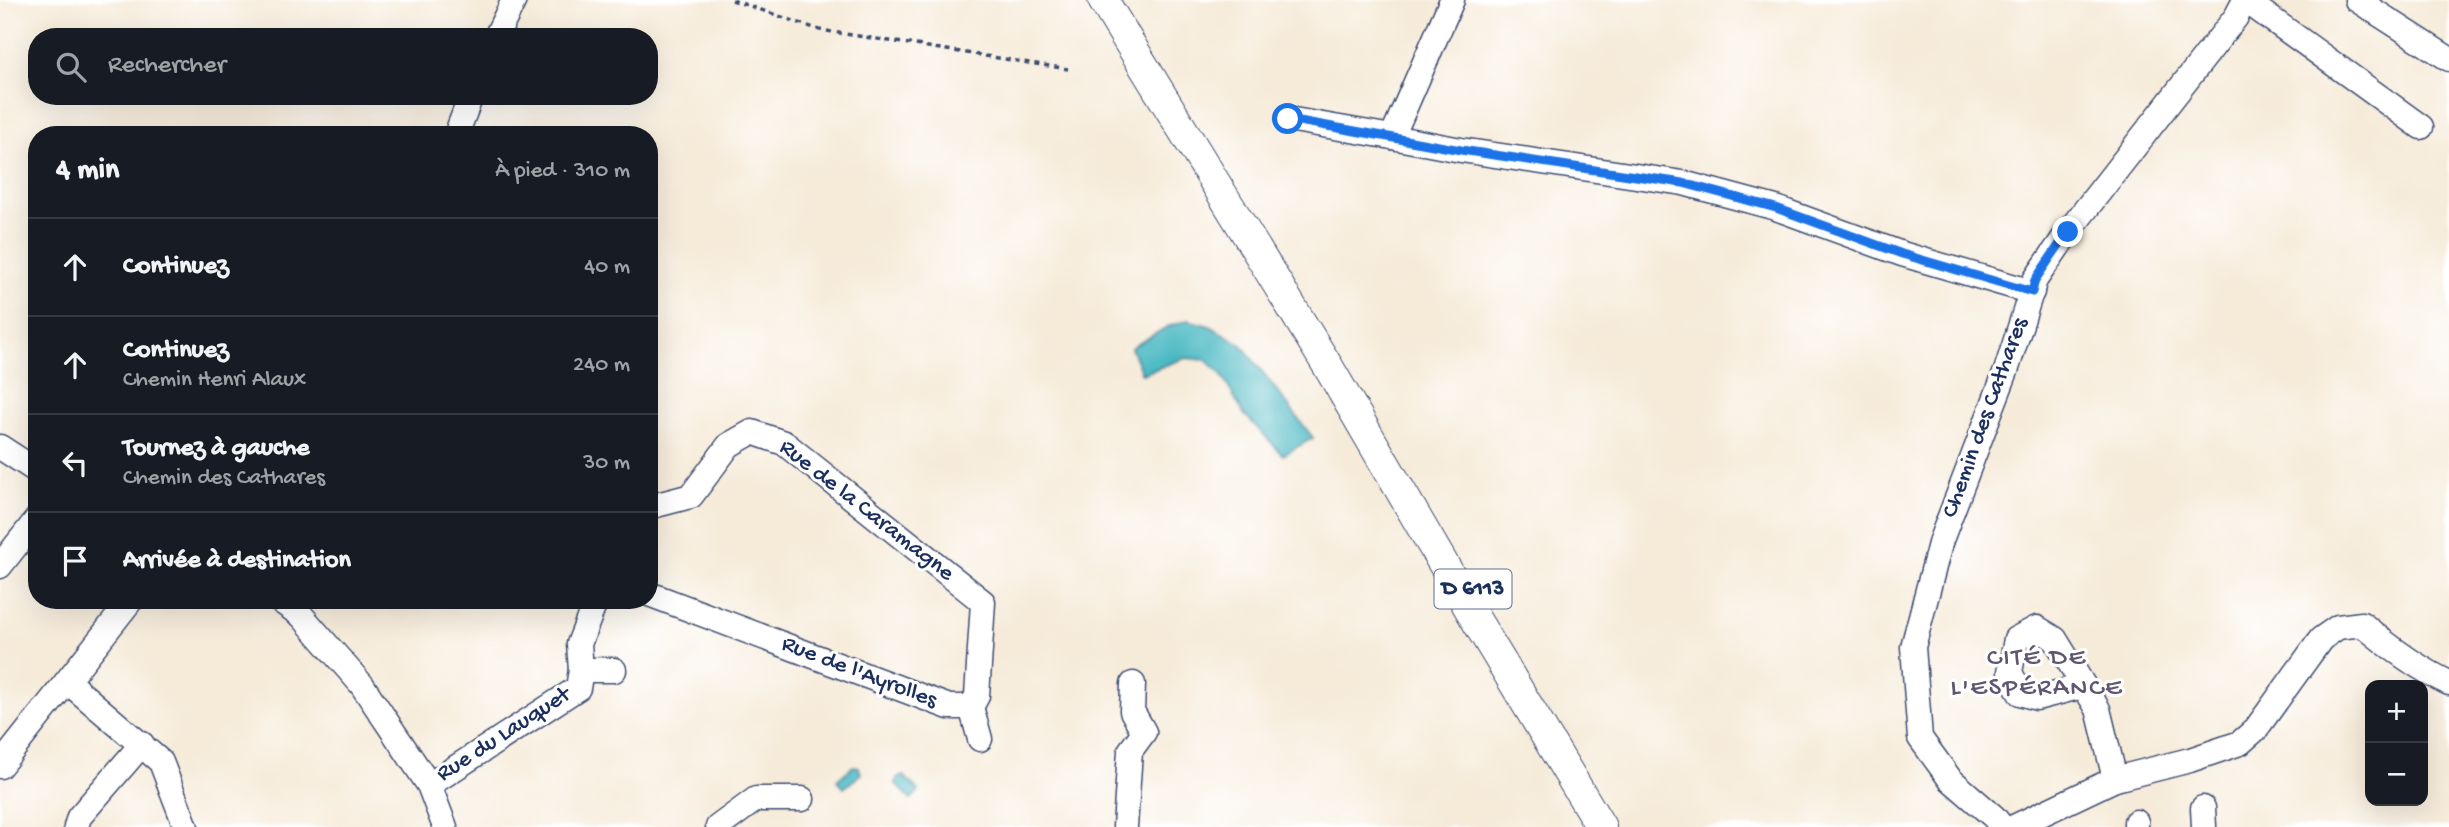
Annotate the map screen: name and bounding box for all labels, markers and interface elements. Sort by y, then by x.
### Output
search box [28,28,658,105]
icon: search [52,48,90,86]
text: Rechercher [108,51,226,82]
route start [1272,103,1303,134]
text: 4 min [56,154,119,189]
text: À pied · 310 m [495,158,630,185]
route end [2052,216,2083,247]
icon: ahead [56,248,94,286]
text: Continuez [123,252,229,283]
text: 40 m [584,254,630,281]
street label: Chemin des Cathares [1936,313,2036,522]
text: Continuez [123,336,229,367]
icon: ahead [56,346,94,384]
text: 240 m [573,352,630,379]
text: Chemin Henri Alaux [123,367,306,394]
text: Tournez à gauche [123,434,310,465]
street label: Rue de la Caramagne [773,434,960,589]
icon: left [56,444,94,482]
text: 30 m [583,450,630,477]
text: Chemin des Cathares [123,465,325,492]
icon: arrive [56,542,94,580]
text: Arrivée à destination [123,546,351,577]
road number: D 6113 [1434,569,1512,608]
street label: Rue de l'Ayrolles [777,630,942,716]
district label: CITÉ DE L'ESPÉRANCE [1950,644,2124,705]
street label: Rue du Lauquet [431,680,578,789]
map controls [2365,680,2428,806]
button: + [2365,680,2428,743]
button: − [2365,743,2428,806]

